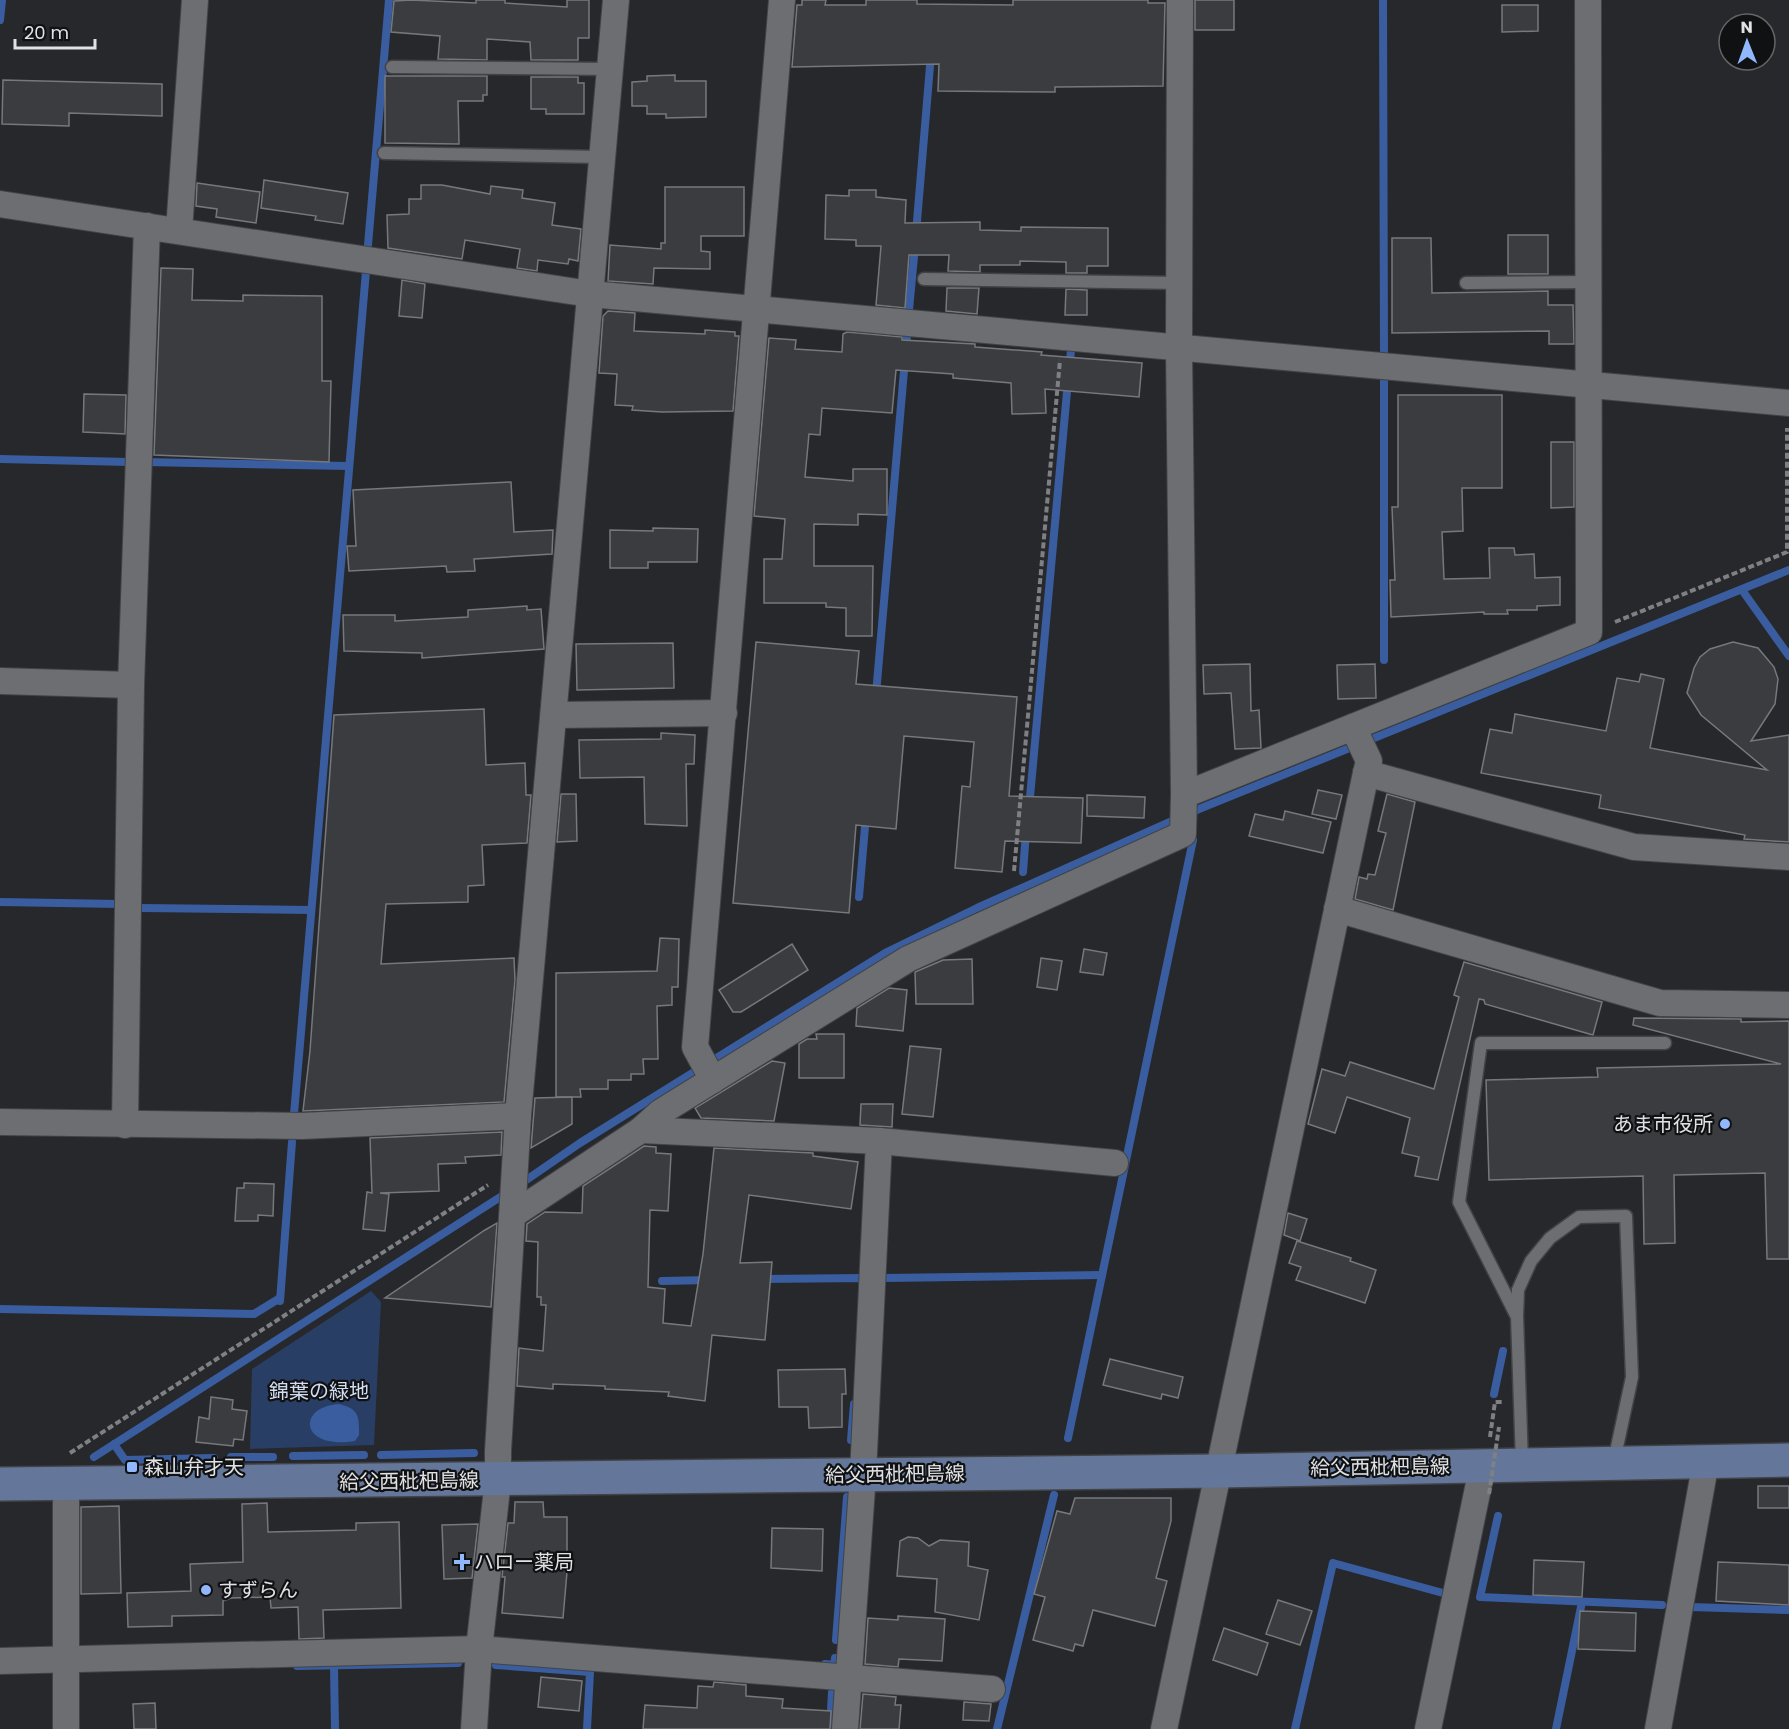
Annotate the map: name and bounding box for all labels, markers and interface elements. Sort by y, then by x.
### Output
scale bar [15,12,94,50]
north arrow [1717,12,1777,72]
text: N [1741,16,1753,39]
text: 20 m [24,20,69,45]
place label: あま市役所 [1613,1110,1713,1138]
marker: あま市役所 [1718,1117,1732,1131]
park label: 錦葉の緑地 [269,1377,369,1405]
street label: 給父西枇杷島線 [1310,1452,1450,1482]
place label: 森山弁才天 [144,1453,244,1481]
street label: 給父西枇杷島線 [825,1459,965,1489]
marker: 森山弁才天 [125,1460,139,1474]
street label: 給父西枇杷島線 [339,1466,479,1496]
place label: ハロー薬局 [474,1548,574,1576]
marker: ハロー薬局 [455,1555,469,1569]
place label: すずらん [218,1576,298,1604]
marker: すずらん [199,1583,213,1597]

